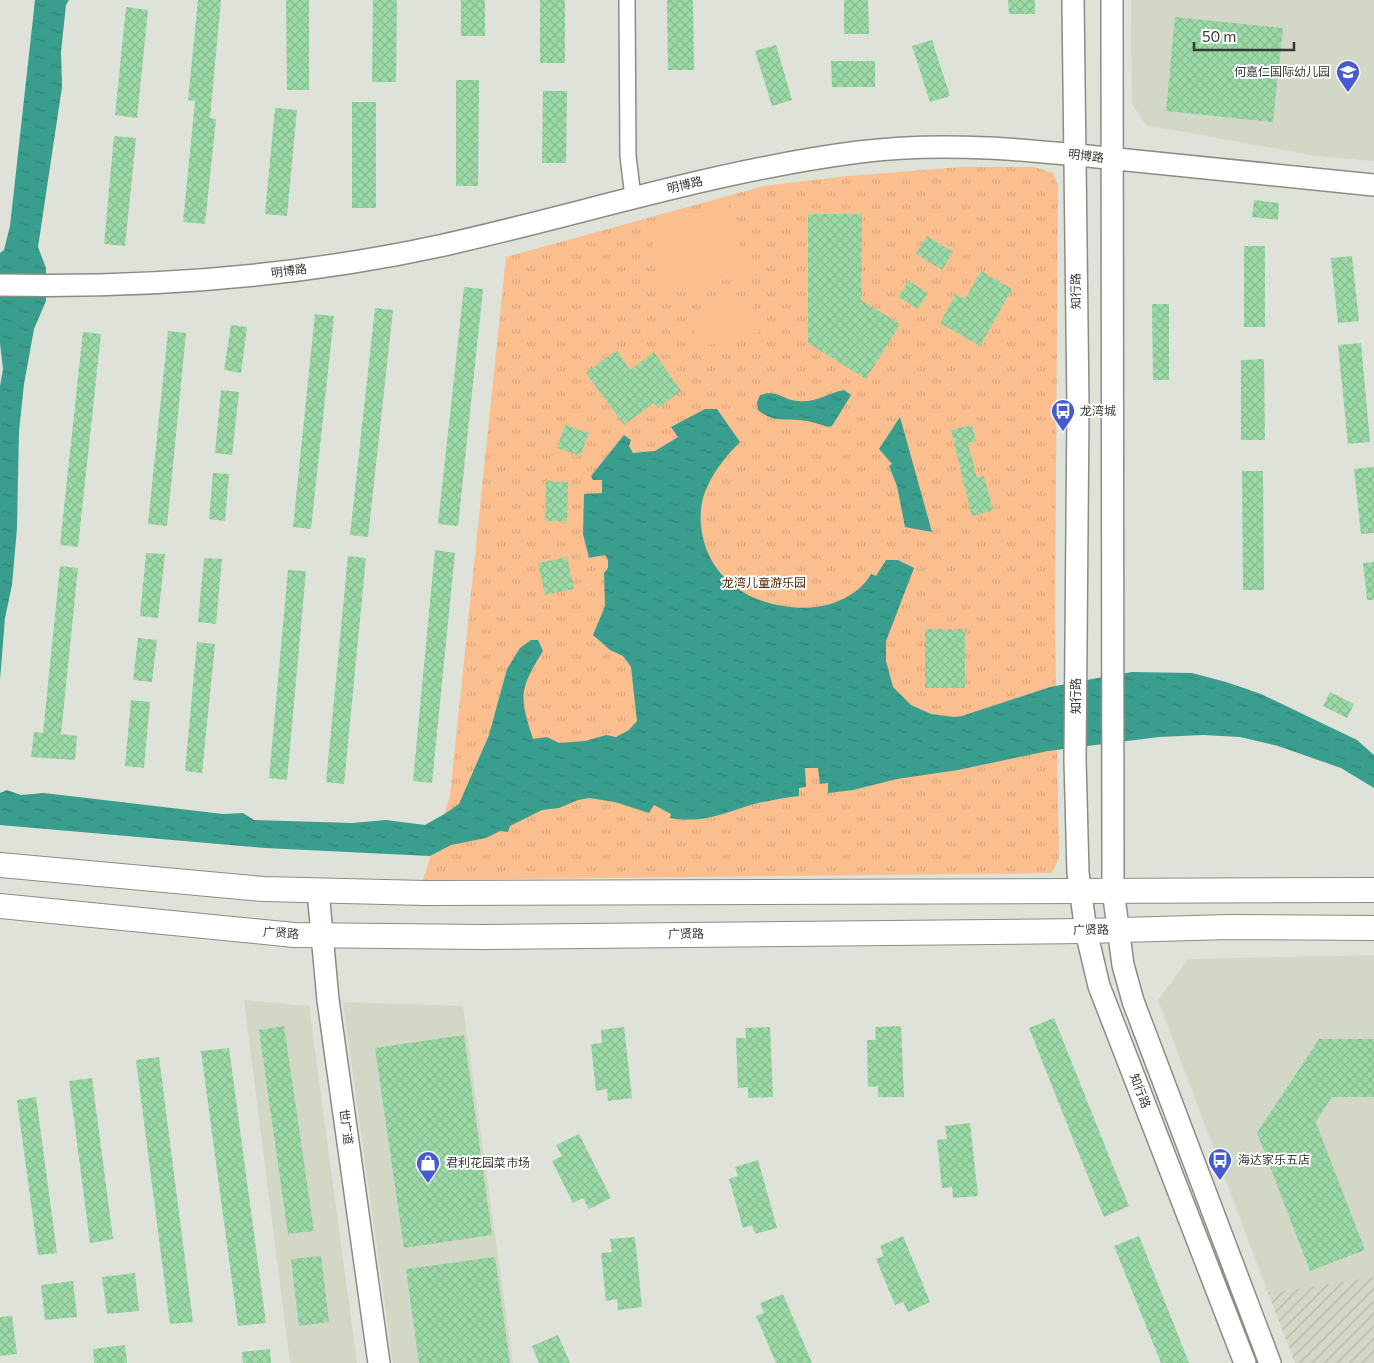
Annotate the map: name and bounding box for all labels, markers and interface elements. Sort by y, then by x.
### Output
scale bar [1194,20,1294,52]
text: 50 m [1202,27,1236,45]
school or university icon: 何嘉仁国际幼儿园 [1335,59,1361,93]
place label: 何嘉仁国际幼儿园 [1234,64,1330,78]
street label: 明博路 [1067,146,1105,164]
street label: 明博路 [666,173,704,195]
street label: 明博路 [270,261,308,279]
street label: 知行路 [1068,273,1082,309]
bus stop icon: 龙湾城 [1050,398,1076,432]
place label: 龙湾城 [1080,403,1116,417]
park label: 龙湾儿童游乐园 [722,575,806,589]
street label: 知行路 [1068,678,1082,714]
street label: 广贤路 [1073,922,1109,936]
street label: 广贤路 [263,924,300,940]
street label: 广贤路 [668,926,704,940]
street label: 知行路 [1128,1071,1154,1110]
street label: 世广道 [338,1108,356,1146]
bus stop icon: 海达家乐五店 [1207,1147,1233,1181]
shop icon: 君利花园菜市场 [415,1150,441,1184]
place label: 海达家乐五店 [1238,1152,1310,1166]
place label: 君利花园菜市场 [446,1155,530,1169]

